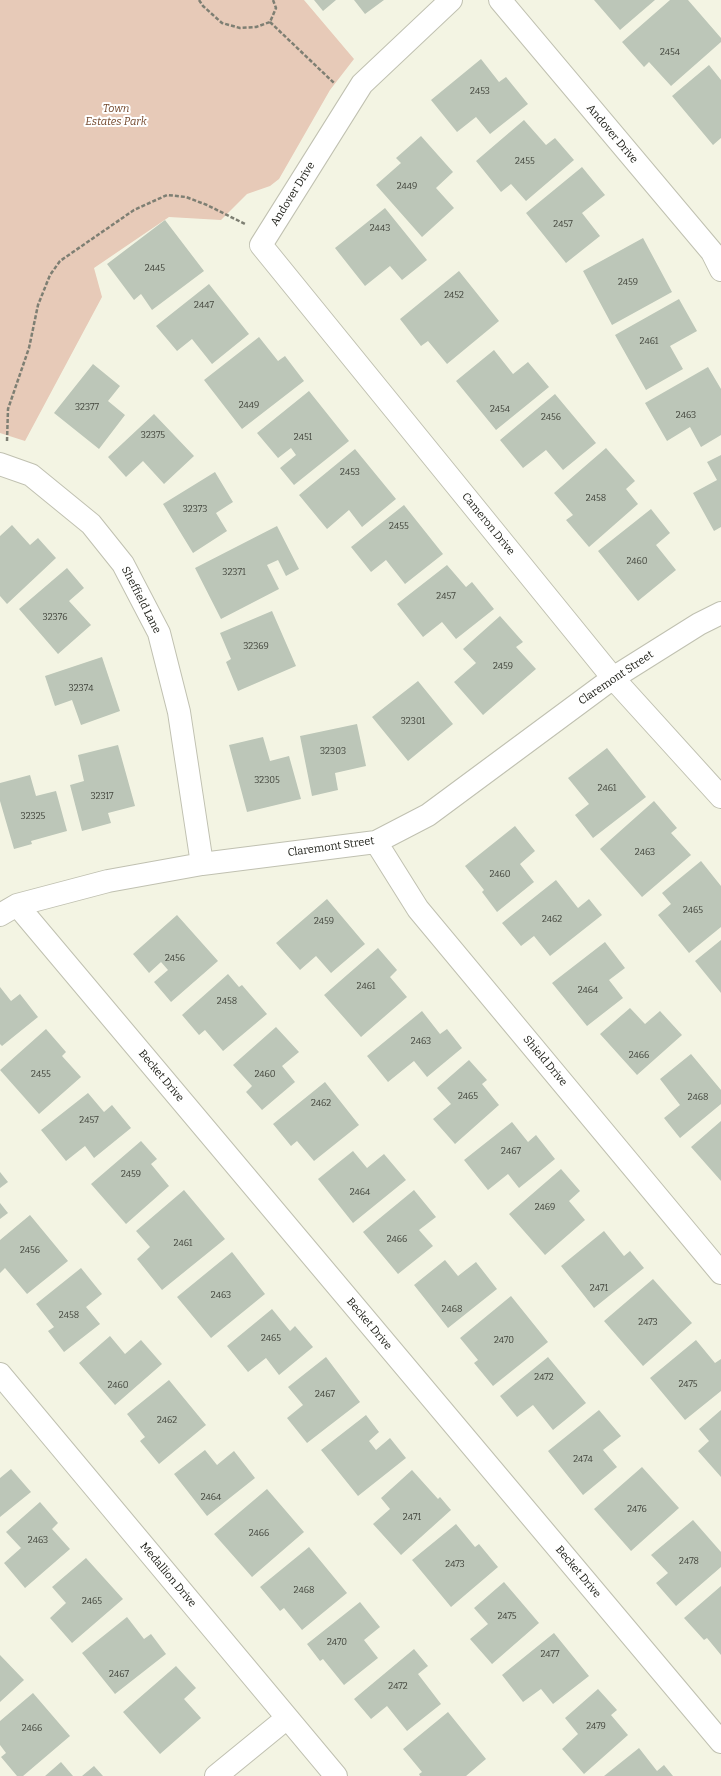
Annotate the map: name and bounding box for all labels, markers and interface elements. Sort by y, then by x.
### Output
house number: 2454 [660,47,680,57]
house number: 2453 [470,86,490,96]
park label: Town Estates Park [85,102,147,128]
street label: Andover Drive [583,102,641,166]
house number: 2455 [515,156,535,166]
street label: Andover Drive [268,160,318,228]
house number: 2449 [397,181,417,191]
house number: 2457 [553,219,573,229]
house number: 2443 [370,223,390,233]
house number: 2445 [145,263,165,273]
house number: 2459 [618,277,638,287]
house number: 2452 [444,290,464,300]
house number: 2447 [194,300,214,310]
house number: 2461 [640,336,658,346]
house number: 2449 [239,400,259,410]
house number: 32377 [75,402,99,412]
house number: 2454 [490,404,510,414]
house number: 2463 [676,410,696,420]
house number: 2456 [541,412,561,422]
house number: 32375 [141,430,165,440]
house number: 2451 [294,432,312,442]
house number: 2453 [340,467,360,477]
street label: Cameron Drive [459,490,517,558]
house number: 2458 [586,493,606,503]
house number: 32373 [183,504,207,514]
house number: 2455 [389,521,409,531]
house number: 2460 [626,556,648,566]
street label: Sheffield Lane [118,564,164,636]
house number: 32371 [222,567,246,577]
house number: 2457 [436,591,456,601]
house number: 32376 [43,612,67,622]
house number: 32369 [243,641,269,651]
street label: Claremont Street [576,648,656,708]
house number: 2459 [493,661,513,671]
house number: 32374 [69,683,93,693]
house number: 32301 [401,716,425,726]
house number: 32303 [320,746,346,756]
house number: 32305 [254,775,280,785]
house number: 2461 [598,783,616,793]
house number: 32317 [90,791,114,801]
house number: 32325 [21,811,45,821]
street label: Claremont Street [287,834,375,860]
house number: 2463 [635,847,655,857]
house number: 2460 [489,869,511,879]
house number: 2465 [683,905,703,915]
house number: 2462 [542,914,562,924]
house number: 2459 [314,916,334,926]
house number: 2456 [165,953,185,963]
house number: 2461 [357,981,375,991]
house number: 2464 [578,985,598,995]
house number: 2458 [217,996,237,1006]
street label: Shield Drive [520,1033,570,1089]
house number: 2463 [411,1036,431,1046]
street label: Becket Drive [136,1047,186,1105]
house number: 2466 [629,1050,649,1060]
house number: 2455 [31,1069,51,1079]
house number: 2460 [254,1069,276,1079]
house number: 2465 [458,1091,478,1101]
house number: 2468 [688,1092,708,1102]
house number: 2462 [311,1098,331,1108]
house number: 2457 [79,1115,99,1125]
house number: 2467 [501,1146,521,1156]
house number: 2459 [121,1169,141,1179]
house number: 2464 [350,1187,370,1197]
house number: 2469 [535,1202,555,1212]
house number: 2466 [387,1234,407,1244]
house number: 2461 [174,1238,192,1248]
house number: 2456 [20,1245,40,1255]
house number: 2471 [590,1283,608,1293]
house number: 2463 [211,1290,231,1300]
street label: Becket Drive [344,1295,394,1353]
house number: 2468 [442,1304,462,1314]
house number: 2458 [59,1310,79,1320]
house number: 2473 [638,1317,658,1327]
house number: 2465 [261,1333,281,1343]
house number: 2470 [494,1335,514,1345]
house number: 2472 [534,1372,554,1382]
house number: 2475 [678,1379,698,1389]
house number: 2460 [107,1380,129,1390]
house number: 2467 [315,1389,335,1399]
house number: 2462 [157,1415,177,1425]
house number: 2474 [573,1454,593,1464]
house number: 2464 [201,1492,221,1502]
house number: 2476 [627,1504,647,1514]
house number: 2471 [403,1512,421,1522]
house number: 2466 [249,1528,269,1538]
house number: 2463 [28,1535,48,1545]
street label: Medallion Drive [137,1540,199,1610]
street label: Becket Drive [553,1543,603,1601]
house number: 2478 [679,1556,699,1566]
house number: 2473 [445,1559,465,1569]
house number: 2468 [294,1585,314,1595]
house number: 2465 [82,1596,102,1606]
house number: 2475 [497,1611,517,1621]
house number: 2470 [327,1637,347,1647]
house number: 2477 [540,1649,560,1659]
house number: 2467 [109,1669,129,1679]
house number: 2472 [388,1681,408,1691]
house number: 2479 [586,1721,606,1731]
house number: 2466 [22,1723,42,1733]

